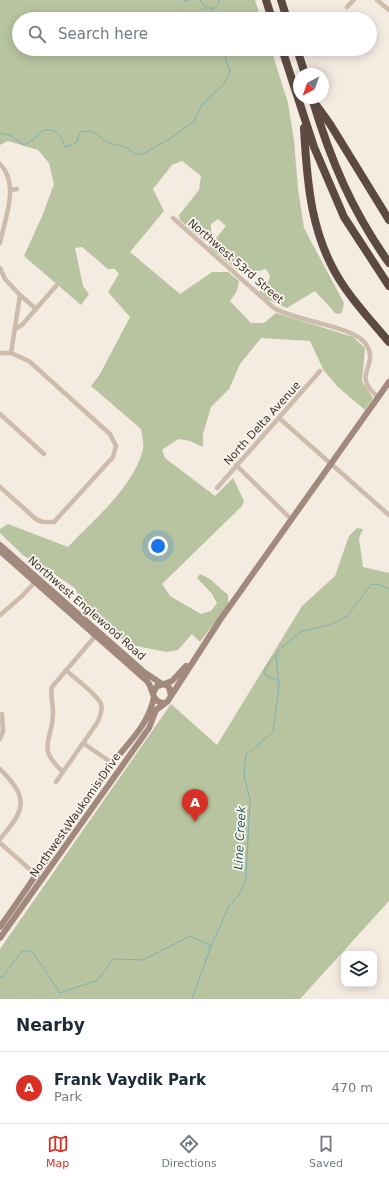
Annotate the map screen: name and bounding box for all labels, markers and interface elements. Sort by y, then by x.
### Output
search box [12,12,377,56]
icon: search [26,23,48,45]
text: Search here [58,25,148,43]
north arrow [293,68,329,104]
street label: Northwest 53rd Street [185,216,287,307]
street label: North Delta Avenue [221,379,303,468]
your location [148,536,168,556]
street label: Northwest Englewood Road [25,554,148,663]
street label: Northwest Waukomis Drive [27,750,124,880]
pin: A [182,789,208,822]
water label: Line Creek [231,805,249,870]
map controls [341,951,377,987]
button: layers [341,951,377,987]
text: Nearby [16,1015,85,1035]
text: Frank Vaydik Park [54,1071,206,1089]
text: A [24,1080,34,1095]
text: 470 m [331,1080,373,1095]
text: Park [54,1089,82,1104]
tab: Map [46,1133,69,1170]
tab: Directions [161,1133,217,1170]
tab: Saved [309,1133,343,1170]

